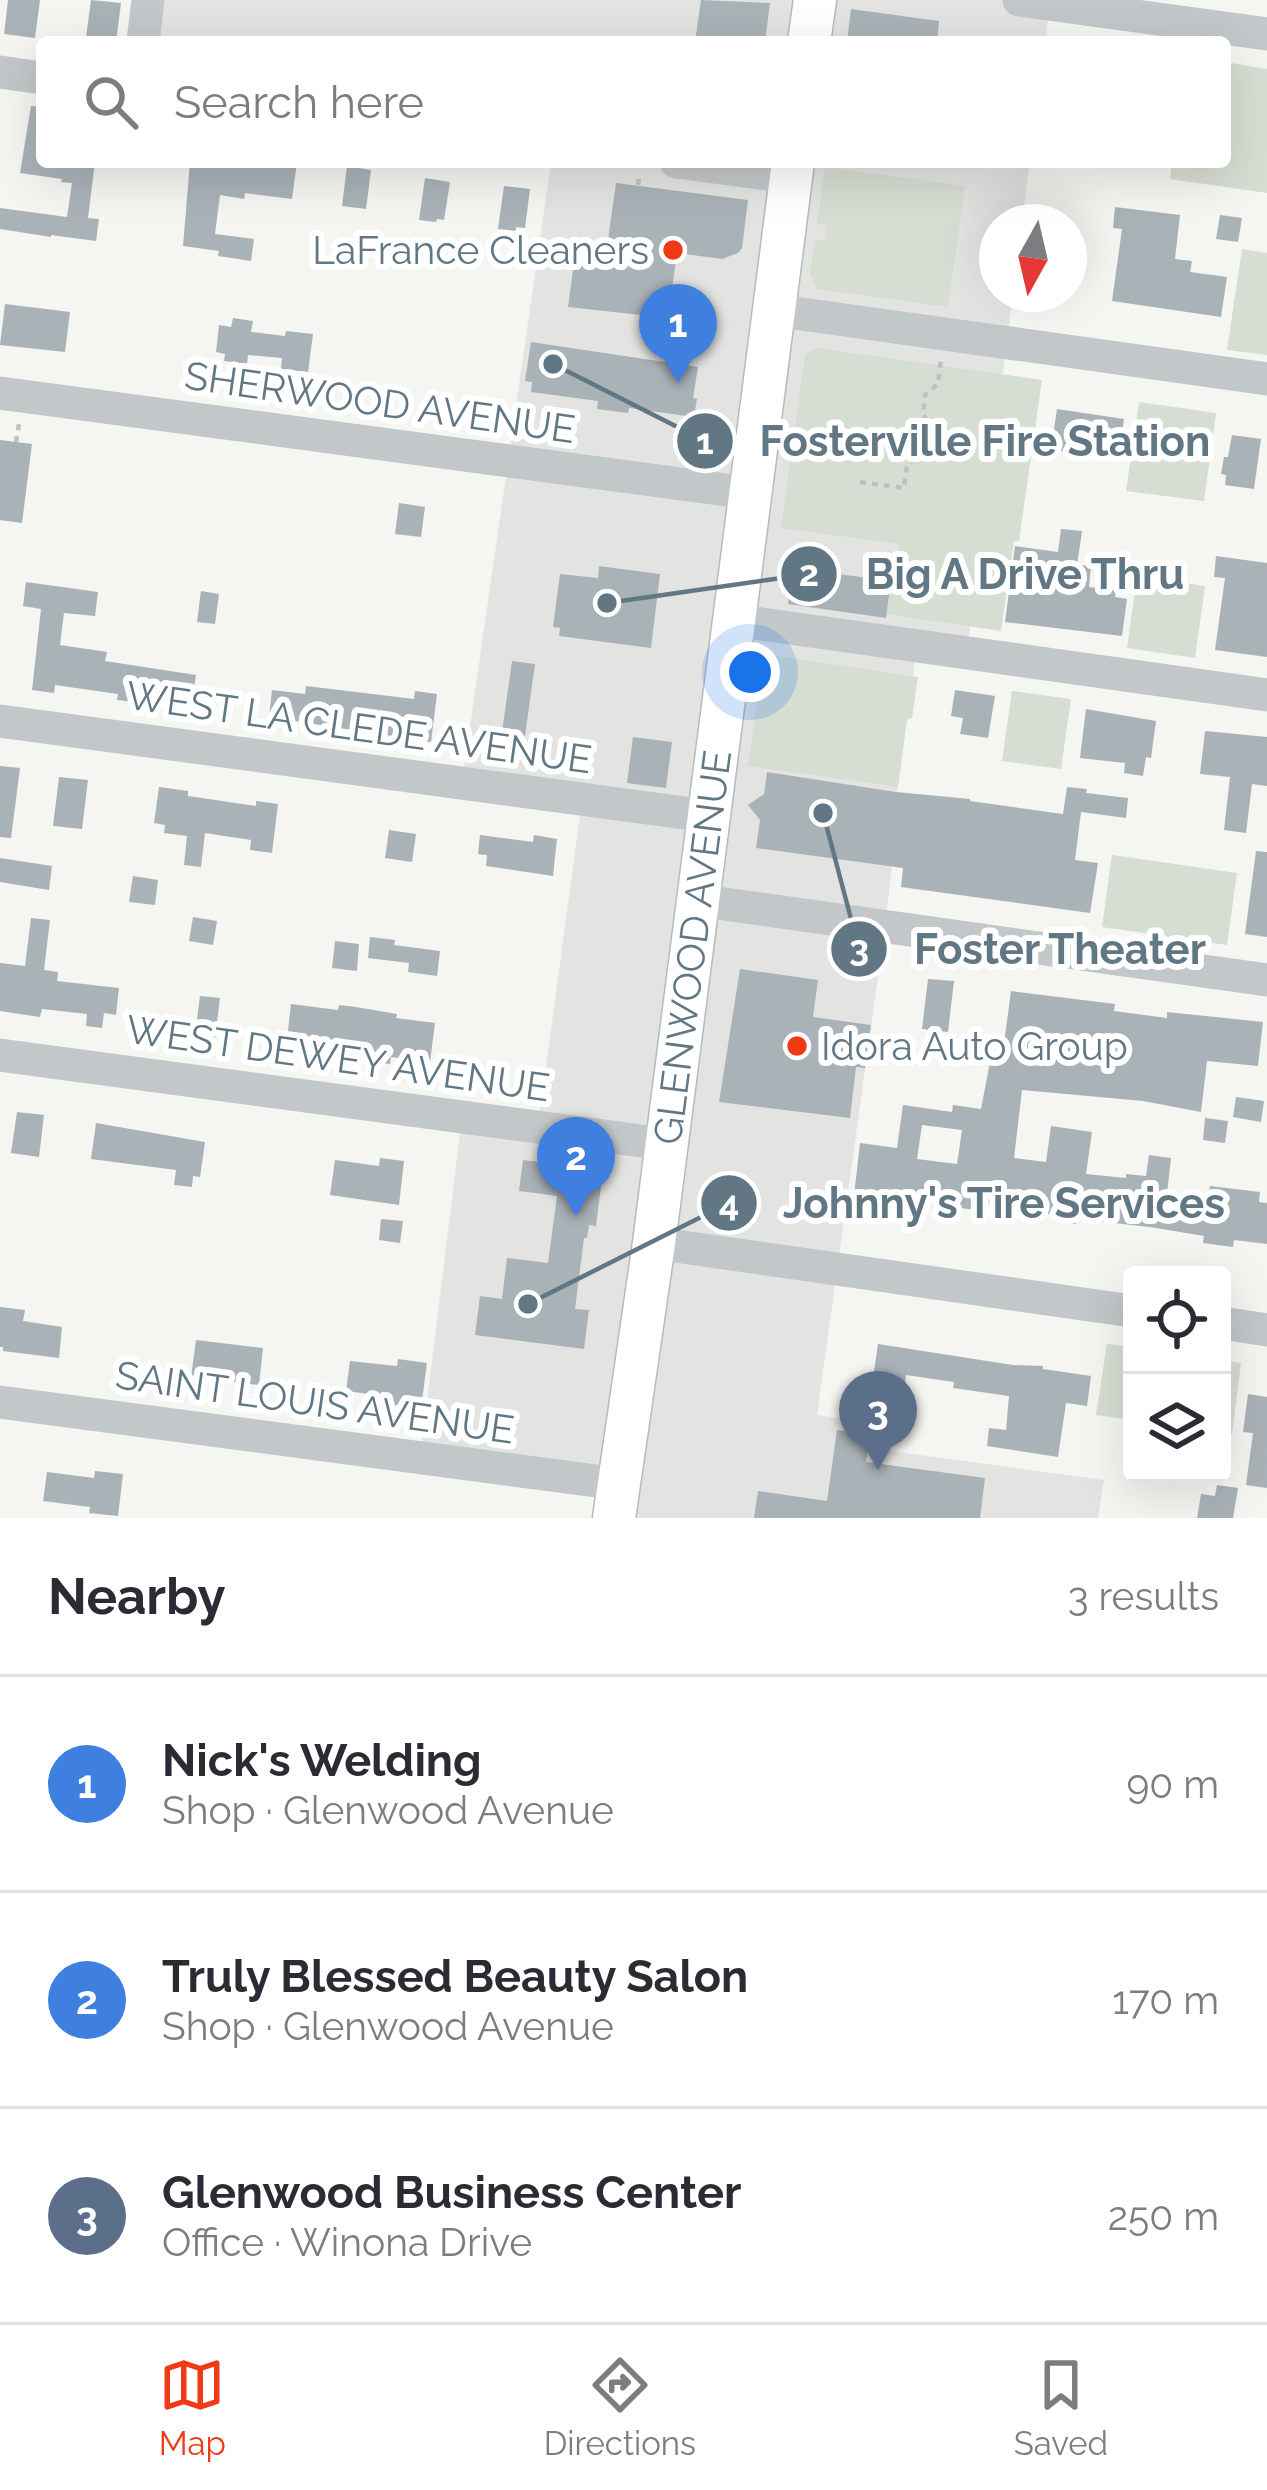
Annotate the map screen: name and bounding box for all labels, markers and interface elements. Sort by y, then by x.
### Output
search box [36,36,1231,168]
icon: search [78,69,144,135]
text: Search here [174,76,424,129]
north arrow [979,204,1087,312]
place label: LaFrance Cleaners [312,227,649,273]
marker: LaFrance Cleaners [660,237,686,263]
pin: 1 [639,284,717,383]
street label: SHERWOOD AVENUE [182,352,578,452]
callout: Fosterville Fire Station [675,402,1234,480]
text: Fosterville Fire Station [760,417,1210,466]
text: 1 [696,420,714,462]
callout: Big A Drive Thru [779,535,1210,613]
text: Big A Drive Thru [866,550,1184,599]
text: 2 [799,552,819,594]
your location [720,642,780,702]
street label: WEST LA CLEDE AVENUE [123,672,595,782]
street label: GLENWOOD AVENUE [644,747,740,1147]
callout: Foster Theater [829,910,1231,988]
text: Foster Theater [914,925,1206,974]
text: 3 [849,927,869,969]
street label: WEST DEWEY AVENUE [123,1006,553,1110]
place label: Idora Auto Group [821,1023,1128,1069]
marker: Idora Auto Group [784,1033,810,1059]
pin: 2 [537,1117,615,1216]
callout: Johnny's Tire Services [699,1164,1250,1242]
text: Johnny's Tire Services [783,1179,1225,1228]
text: 4 [719,1182,739,1224]
map controls [1123,1266,1231,1482]
button: locate [1123,1266,1231,1374]
street label: SAINT LOUIS AVENUE [113,1351,517,1453]
pin: 3 [839,1371,917,1470]
button: layers [1123,1374,1231,1482]
text: Nearby [48,1566,225,1626]
text: 3 results [1068,1573,1219,1619]
text: Nick's Welding [162,1734,482,1787]
text: 1 [77,1761,97,1807]
text: 90 m [1126,1761,1219,1807]
text: Shop · Glenwood Avenue [162,1787,614,1833]
text: Truly Blessed Beauty Salon [162,1950,748,2003]
text: 2 [76,1977,98,2023]
text: 170 m [1112,1977,1219,2023]
text: Shop · Glenwood Avenue [162,2003,614,2049]
text: Glenwood Business Center [162,2166,741,2219]
text: 3 [76,2193,98,2239]
text: 250 m [1108,2193,1219,2239]
text: Office · Winona Drive [162,2219,532,2265]
tab: Map [159,2352,226,2463]
tab: Directions [544,2352,696,2463]
tab: Saved [1014,2352,1108,2463]

